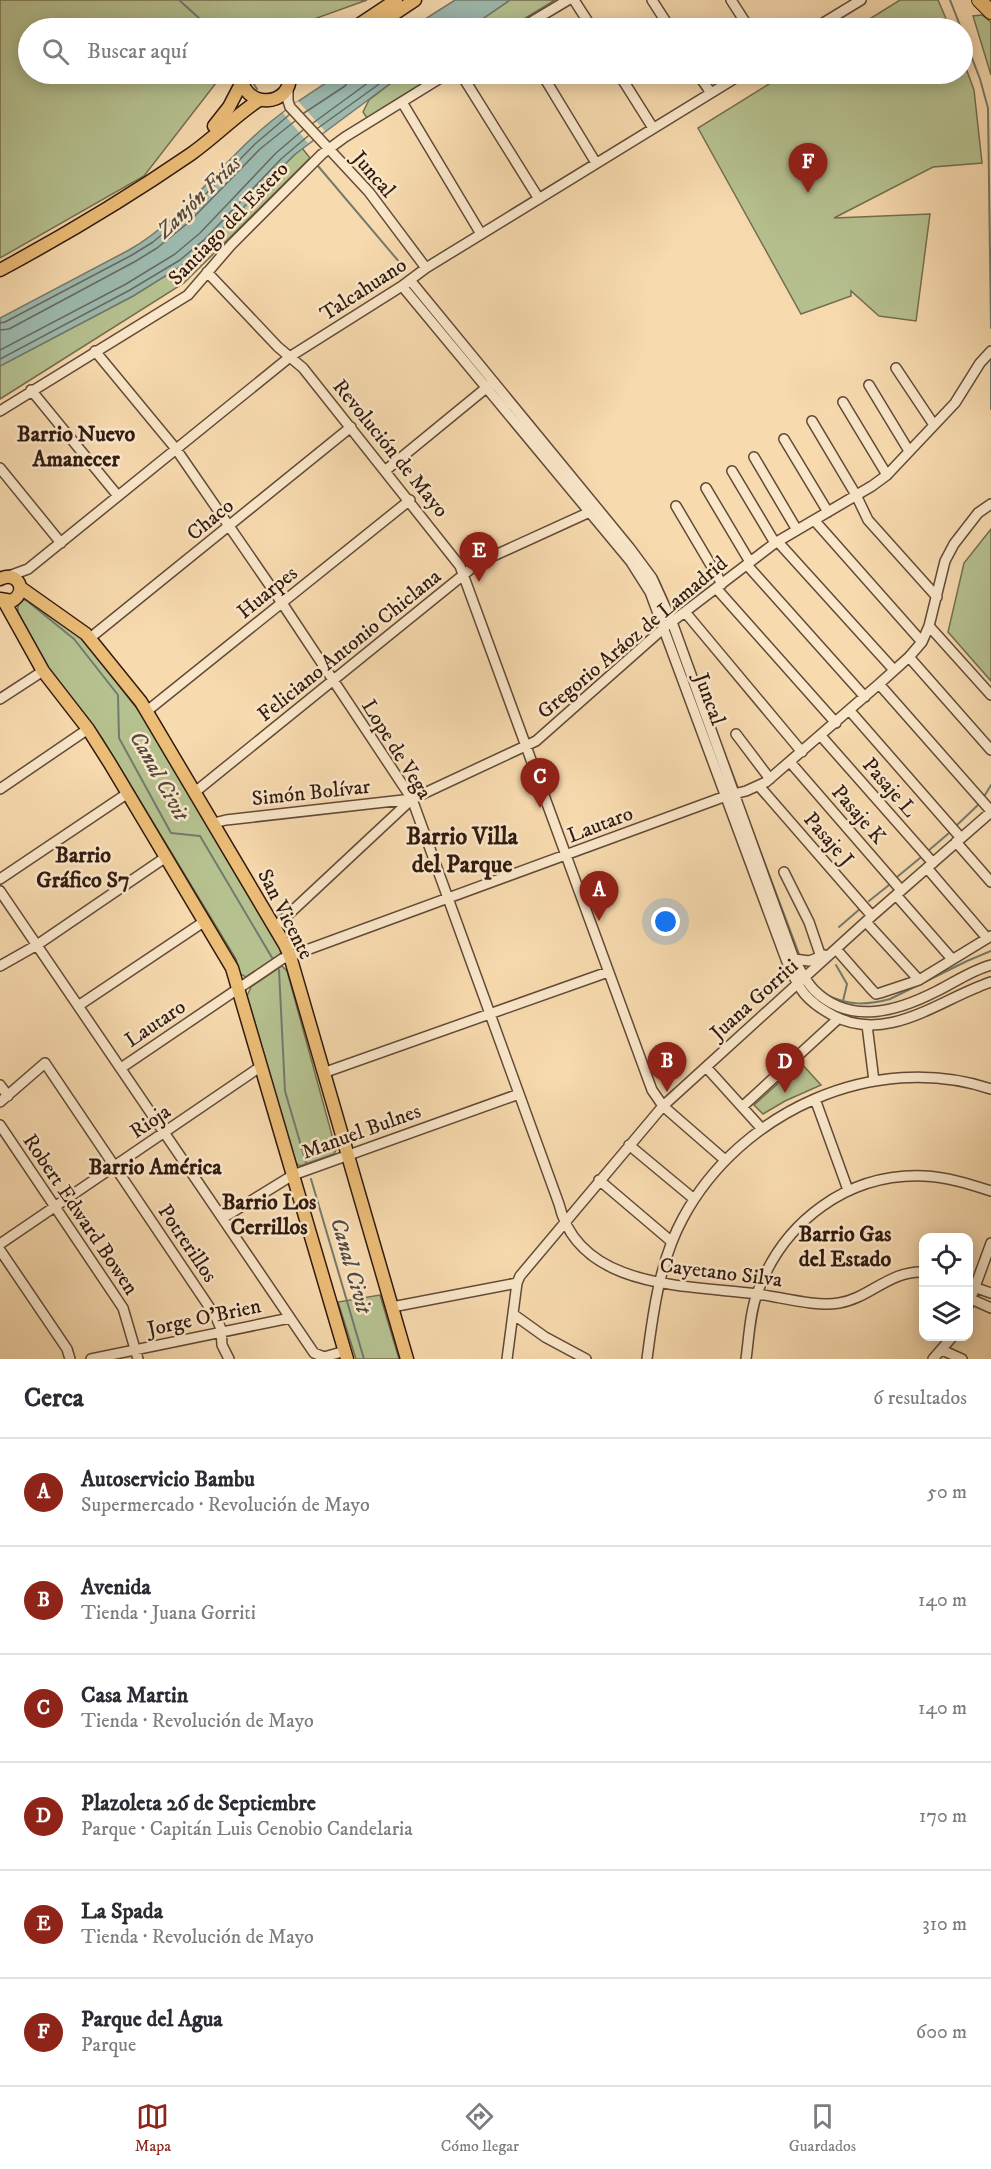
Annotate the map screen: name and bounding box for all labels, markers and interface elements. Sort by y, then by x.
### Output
search box [18,18,973,84]
icon: search [39,35,72,68]
text: Buscar aquí [87,38,187,65]
pin: F [788,144,828,193]
street label: Juncal [345,145,401,204]
water label: Zanjón Frías [150,149,248,245]
street label: Santiago del Estero [163,156,294,291]
street label: Talcahuano [315,252,412,327]
street label: Revolución de Mayo [327,374,454,523]
district label: Barrio Nuevo Amanecer [17,421,135,473]
street label: Chaco [182,493,239,547]
pin: E [460,532,498,582]
street label: Gregorio Aráoz de Lamadrid [532,550,733,725]
street label: Huarpes [232,561,303,625]
street label: Feliciano Antonio Chiclana [253,564,447,728]
street label: Juncal [687,668,731,729]
street label: Lope de Vega [355,695,437,804]
water label: Canal Civit [123,726,195,826]
street label: Pasaje L [856,753,922,823]
pin: C [520,758,560,808]
street label: Simón Bolívar [251,774,372,812]
street label: Pasaje K [825,780,891,850]
street label: Lautaro [564,801,637,849]
street label: Pasaje J [798,807,859,872]
district label: Barrio Villa del Parque [406,822,519,880]
district label: Barrio Gráfico S7 [36,842,130,894]
street label: San Vicente [251,865,319,964]
pin: A [580,872,618,921]
your location [651,907,680,936]
street label: Juana Gorriti [704,953,804,1047]
street label: Lautaro [120,994,191,1054]
pin: B [648,1042,686,1092]
pin: D [766,1044,804,1093]
street label: Manuel Bulnes [298,1098,425,1166]
street label: Rioja [125,1099,176,1145]
street label: Robert Edward Bowen [17,1129,144,1300]
district label: Barrio América [89,1154,222,1181]
district label: Barrio Los Cerrillos [222,1189,317,1241]
street label: Potrerillos [152,1200,223,1287]
water label: Canal Civit [324,1214,377,1318]
district label: Barrio Gas del Estado [799,1221,892,1273]
map controls [919,1233,973,1341]
button: locate [919,1233,973,1287]
street label: Cayetano Silva [658,1253,784,1293]
button: layers [919,1287,973,1341]
street label: Jorge O'Brien [143,1293,264,1343]
text: Cerca [24,1382,84,1415]
text: 6 resultados [873,1386,967,1411]
text: Autoservicio Bambu [81,1466,255,1493]
text: A [37,1480,50,1505]
text: 50 m [927,1480,967,1505]
text: Supermercado · Revolución de Mayo [81,1493,370,1518]
text: Avenida [81,1574,151,1601]
text: B [37,1588,50,1613]
text: 140 m [918,1588,967,1613]
text: Tienda · Juana Gorriti [81,1601,256,1626]
text: Casa Martin [81,1682,188,1709]
text: C [37,1696,50,1721]
text: 140 m [918,1696,967,1721]
text: Tienda · Revolución de Mayo [81,1709,314,1734]
text: Plazoleta 26 de Septiembre [81,1790,316,1817]
text: D [36,1804,51,1829]
text: 170 m [919,1804,967,1829]
text: Parque · Capitán Luis Cenobio Candelaria [81,1817,413,1842]
text: La Spada [81,1898,163,1925]
text: E [36,1912,51,1937]
text: 310 m [922,1912,967,1937]
text: Tienda · Revolución de Mayo [81,1925,314,1950]
text: Parque del Agua [81,2006,223,2033]
text: F [37,2020,50,2045]
text: 600 m [916,2020,967,2045]
text: Parque [81,2033,136,2058]
tab: Mapa [135,2100,171,2156]
tab: Cómo llegar [441,2100,519,2156]
tab: Guardados [789,2100,856,2156]

